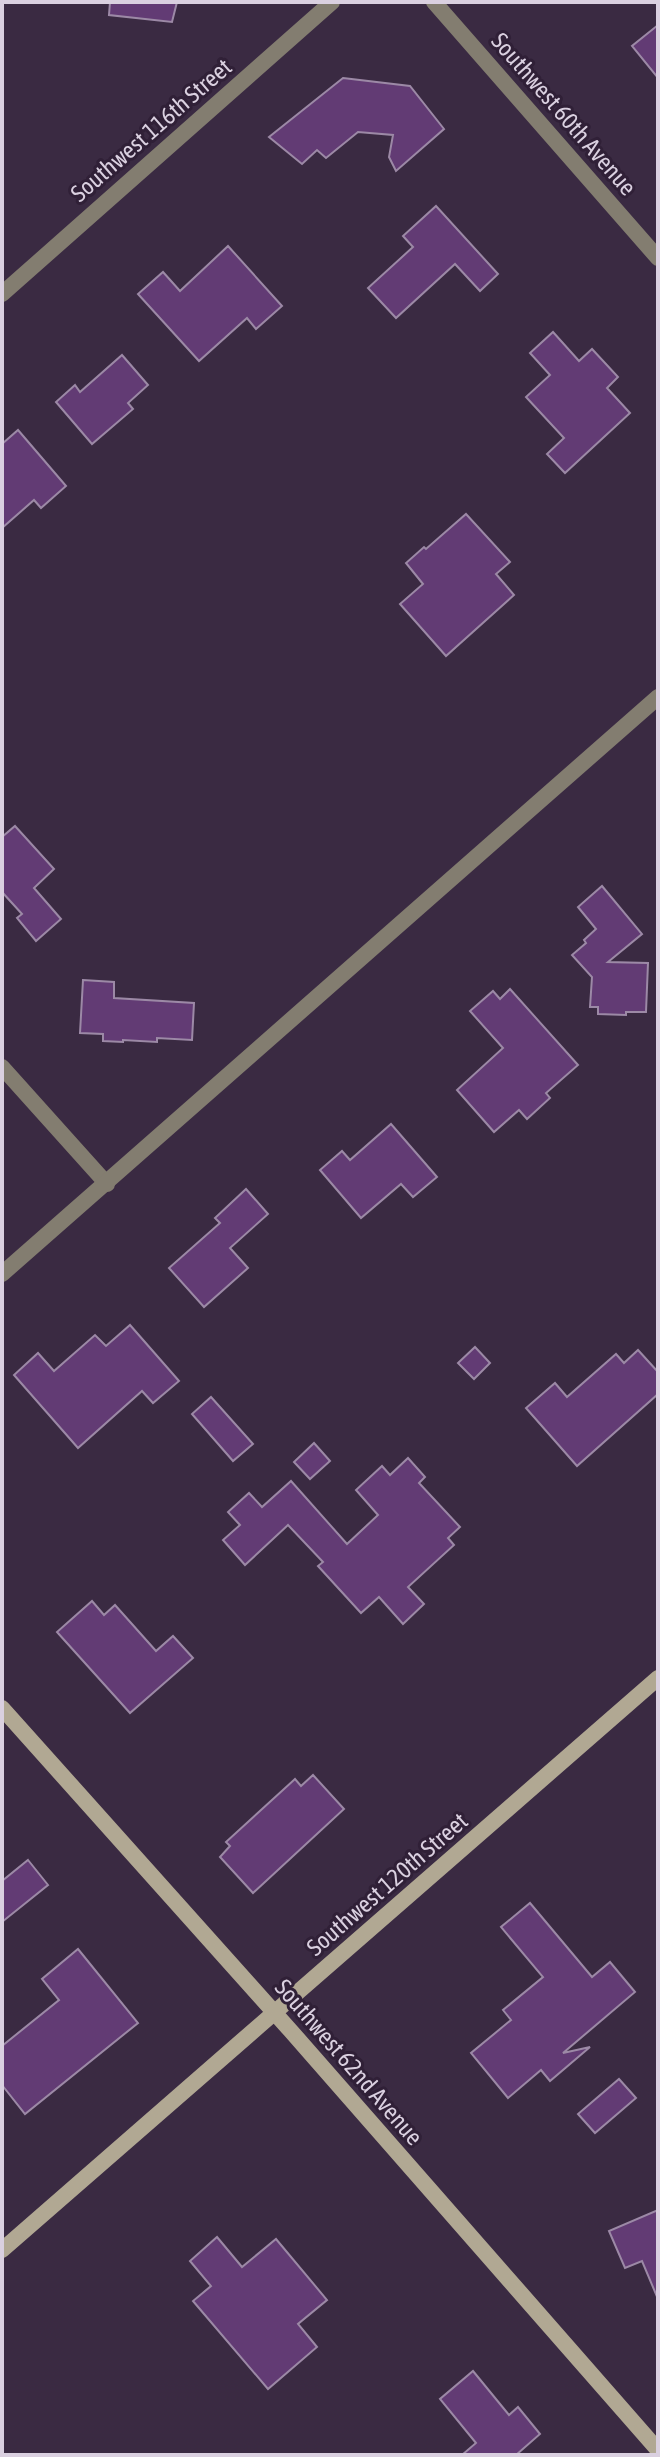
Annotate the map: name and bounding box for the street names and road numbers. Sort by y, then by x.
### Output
street label: Southwest 60th Avenue [486,27,642,201]
street label: Southwest 116th Street [65,53,237,207]
street label: Southwest 120th Street [301,1807,473,1961]
street label: Southwest 62nd Avenue [270,1974,428,2150]

